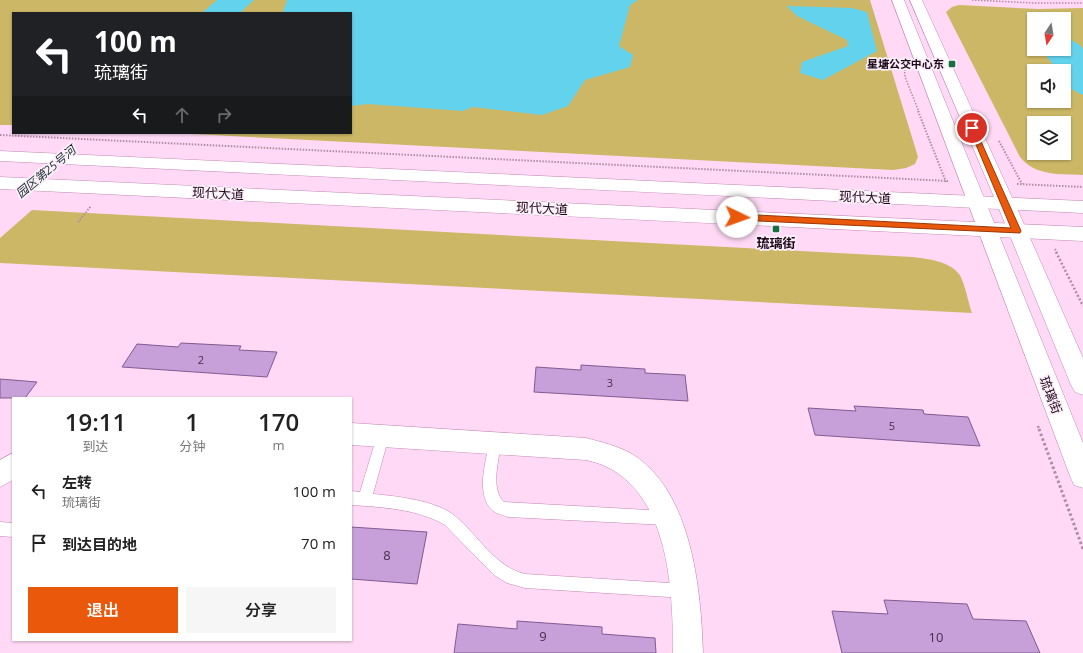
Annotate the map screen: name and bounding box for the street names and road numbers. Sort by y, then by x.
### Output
street label: 现代大道 [192,183,244,203]
street label: 现代大道 [839,187,891,207]
street label: 现代大道 [516,198,568,218]
street label: 琉璃街 [1036,374,1066,416]

